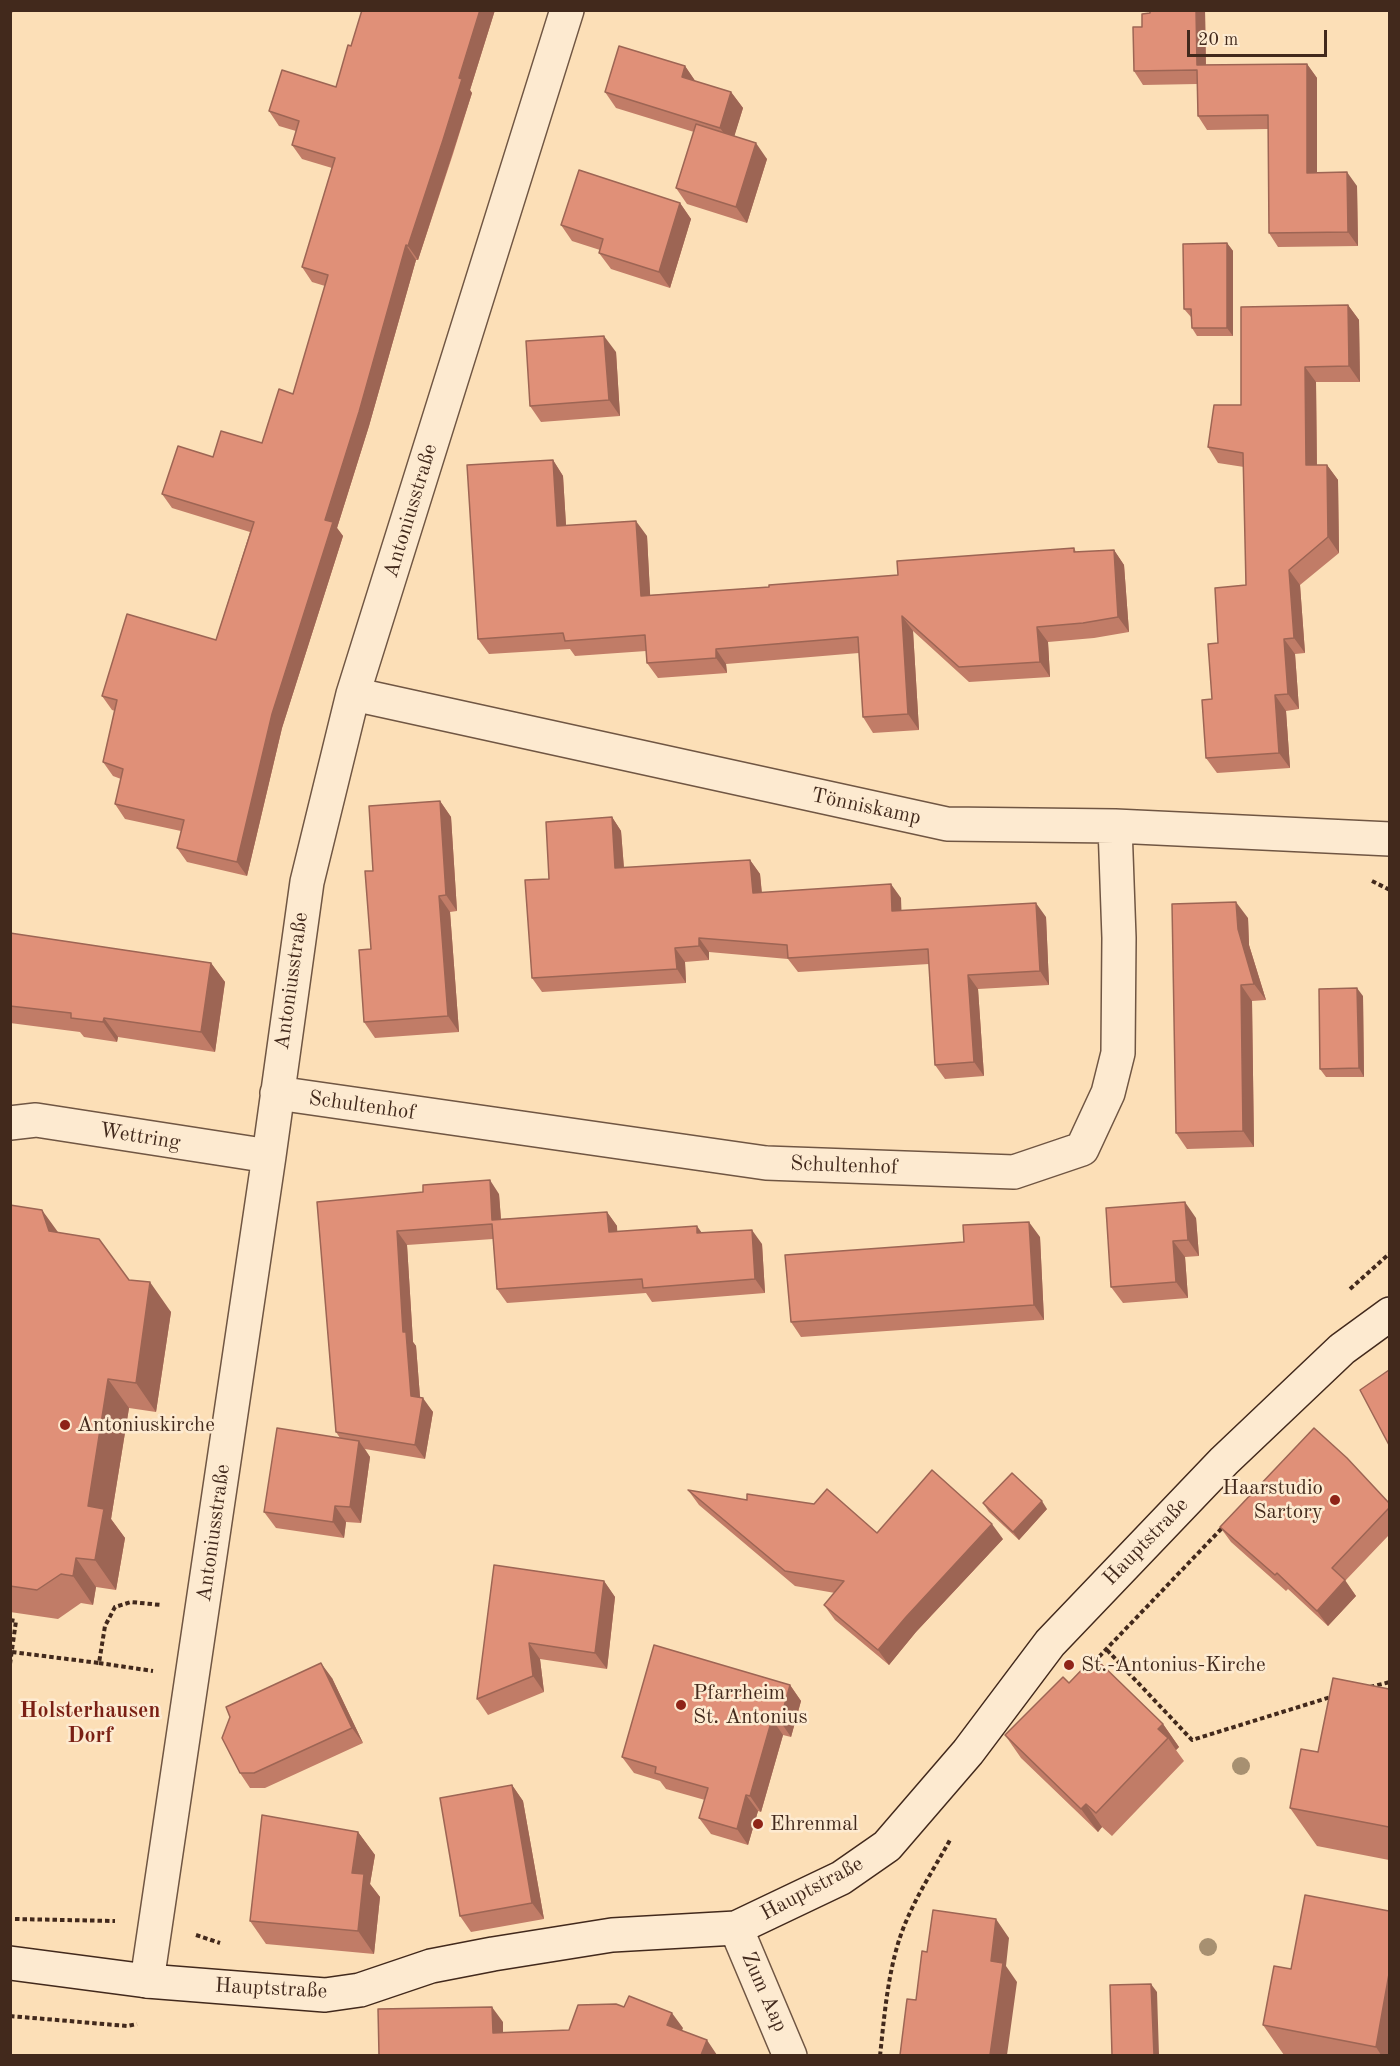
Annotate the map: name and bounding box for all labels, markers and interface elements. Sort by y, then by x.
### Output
scale bar [1190,18,1330,56]
text: 20 m [1198,31,1238,49]
street label: Antoniusstraße [379,441,443,581]
street label: Tönniskamp [809,783,923,831]
street label: Antoniusstraße [270,911,314,1051]
street label: Schultenhof [307,1086,417,1126]
street label: Wettring [98,1118,182,1156]
street label: Schultenhof [790,1152,898,1180]
place label: Antoniuskirche [77,1412,215,1438]
marker: Antoniuskirche [58,1418,72,1432]
street label: Antoniusstraße [192,1463,236,1603]
place label: Haarstudio Sartory [1222,1475,1323,1525]
street label: Hauptstraße [1098,1493,1194,1591]
marker: Haarstudio Sartory [1328,1493,1342,1507]
place label: St.-Antonius-Kirche [1081,1652,1266,1678]
marker: St.-Antonius-Kirche [1062,1658,1076,1672]
place label: Pfarrheim St. Antonius [693,1680,808,1730]
district label: Holsterhausen Dorf [19,1698,161,1750]
marker: Pfarrheim St. Antonius [674,1698,688,1712]
place label: Ehrenmal [770,1811,858,1837]
marker: Ehrenmal [751,1817,765,1831]
street label: Hauptstraße [756,1851,868,1927]
street label: Zum Aap [735,1948,793,2036]
street label: Hauptstraße [214,1973,328,2005]

